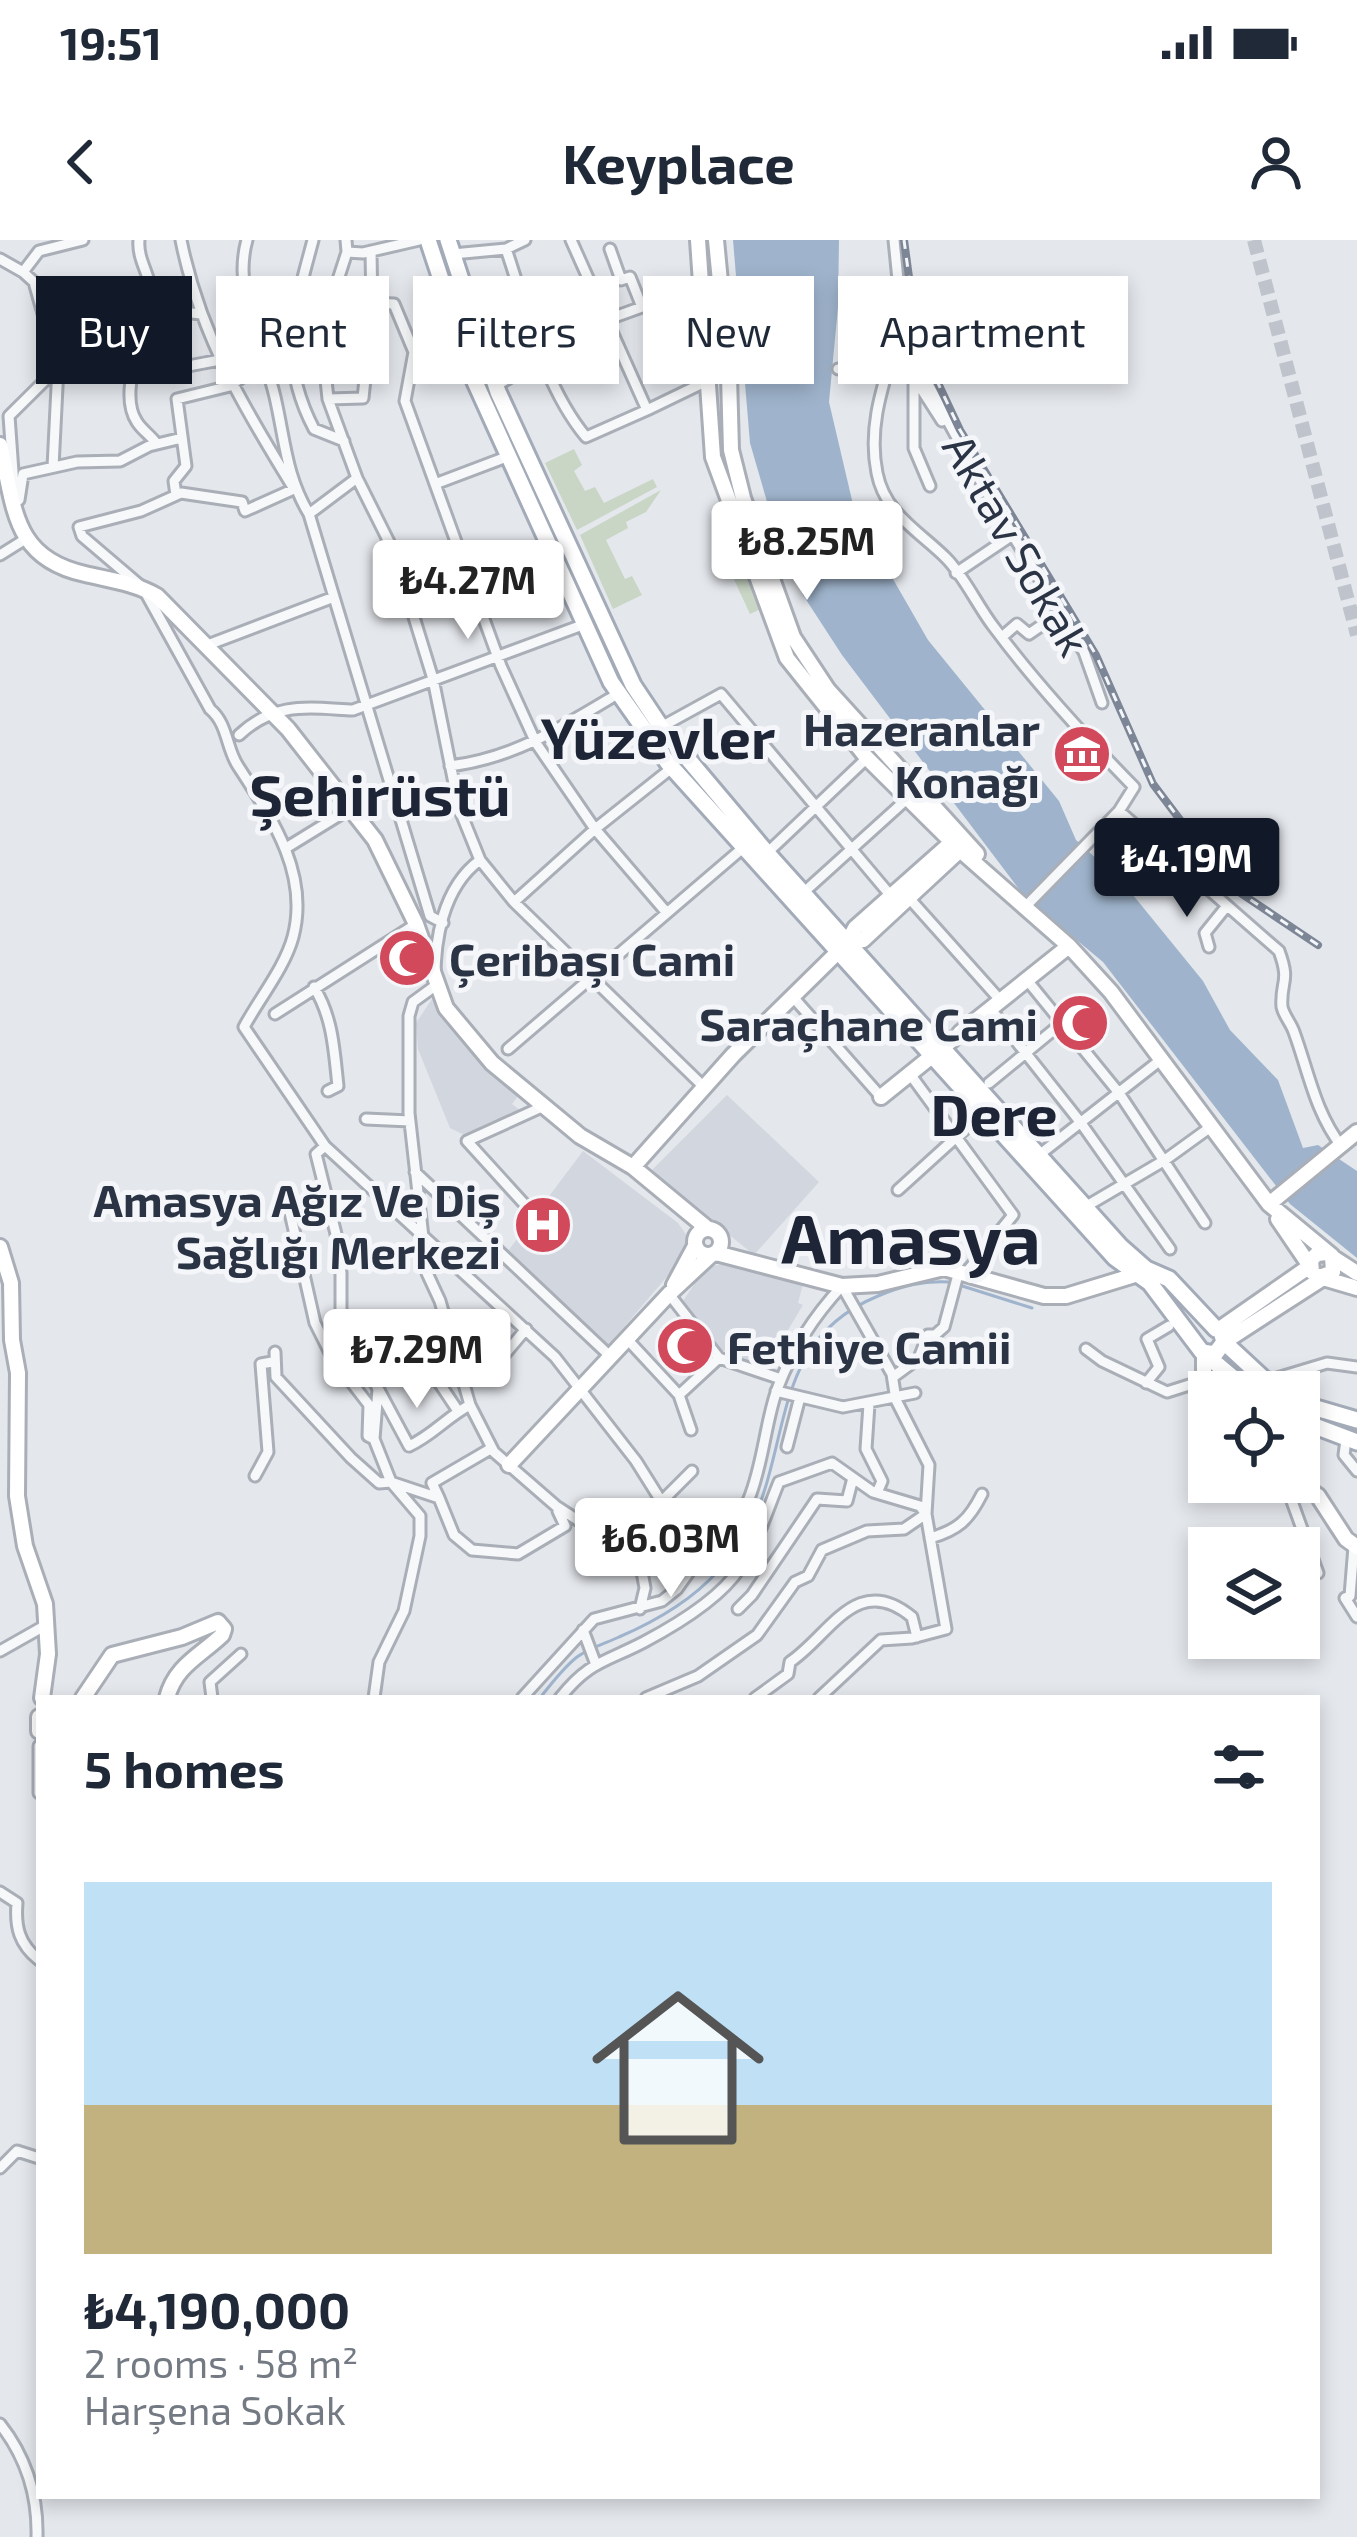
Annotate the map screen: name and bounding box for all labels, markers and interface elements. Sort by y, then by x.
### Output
text: 19:51 [60,15,162,69]
icon: back [48,129,114,195]
icon: person [1243,129,1309,195]
text: Keyplace [562,130,795,195]
chip: Buy [36,276,192,384]
chip: Rent [216,276,389,384]
chip: Filters [413,276,619,384]
chip: New [643,276,814,384]
chip: Apartment [838,276,1128,384]
street label: Aktav Sokak [933,424,1103,665]
pin: ₺8.25M [709,501,905,603]
text: ₺8.25M [739,516,875,563]
pin: ₺4.27M [370,540,566,642]
text: ₺4.27M [400,555,536,602]
place label: Hazeranlar Konağı [803,701,1040,807]
district label: Yüzevler [541,702,775,770]
museum icon: Hazeranlar Konağı [1051,723,1113,785]
district label: Şehirüstü [249,759,511,831]
pin: ₺4.19M [1089,818,1285,920]
text: ₺4.19M [1121,833,1253,880]
mosque icon: Çeribaşı Cami [376,927,438,989]
place label: Çeribaşı Cami [449,931,735,989]
mosque icon: Saraçhane Cami [1049,992,1111,1054]
place label: Saraçhane Cami [699,996,1038,1053]
district label: Dere [930,1079,1058,1147]
place label: Amasya Ağız Ve Diş Sağlığı Merkezi [94,1172,501,1278]
hospital icon: Amasya Ağız Ve Diş Sağlığı Merkezi [512,1194,574,1256]
district label: Amasya [781,1195,1041,1279]
pin: ₺7.29M [319,1309,515,1411]
mosque icon: Fethiye Camii [654,1315,716,1377]
place label: Fethiye Camii [727,1319,1011,1374]
text: ₺7.29M [350,1324,484,1371]
map controls [1188,1371,1320,1659]
button: locate [1188,1371,1320,1503]
pin: ₺6.03M [573,1498,769,1600]
text: ₺6.03M [602,1513,740,1560]
button: layers [1188,1527,1320,1659]
icon: filters [1206,1734,1272,1800]
text: 5 homes [84,1737,285,1798]
icon: home [570,1960,786,2176]
text: ₺4,190,000 [84,2278,350,2339]
text: 2 rooms · 58 m² [84,2339,358,2386]
text: Harşena Sokak [84,2386,346,2433]

